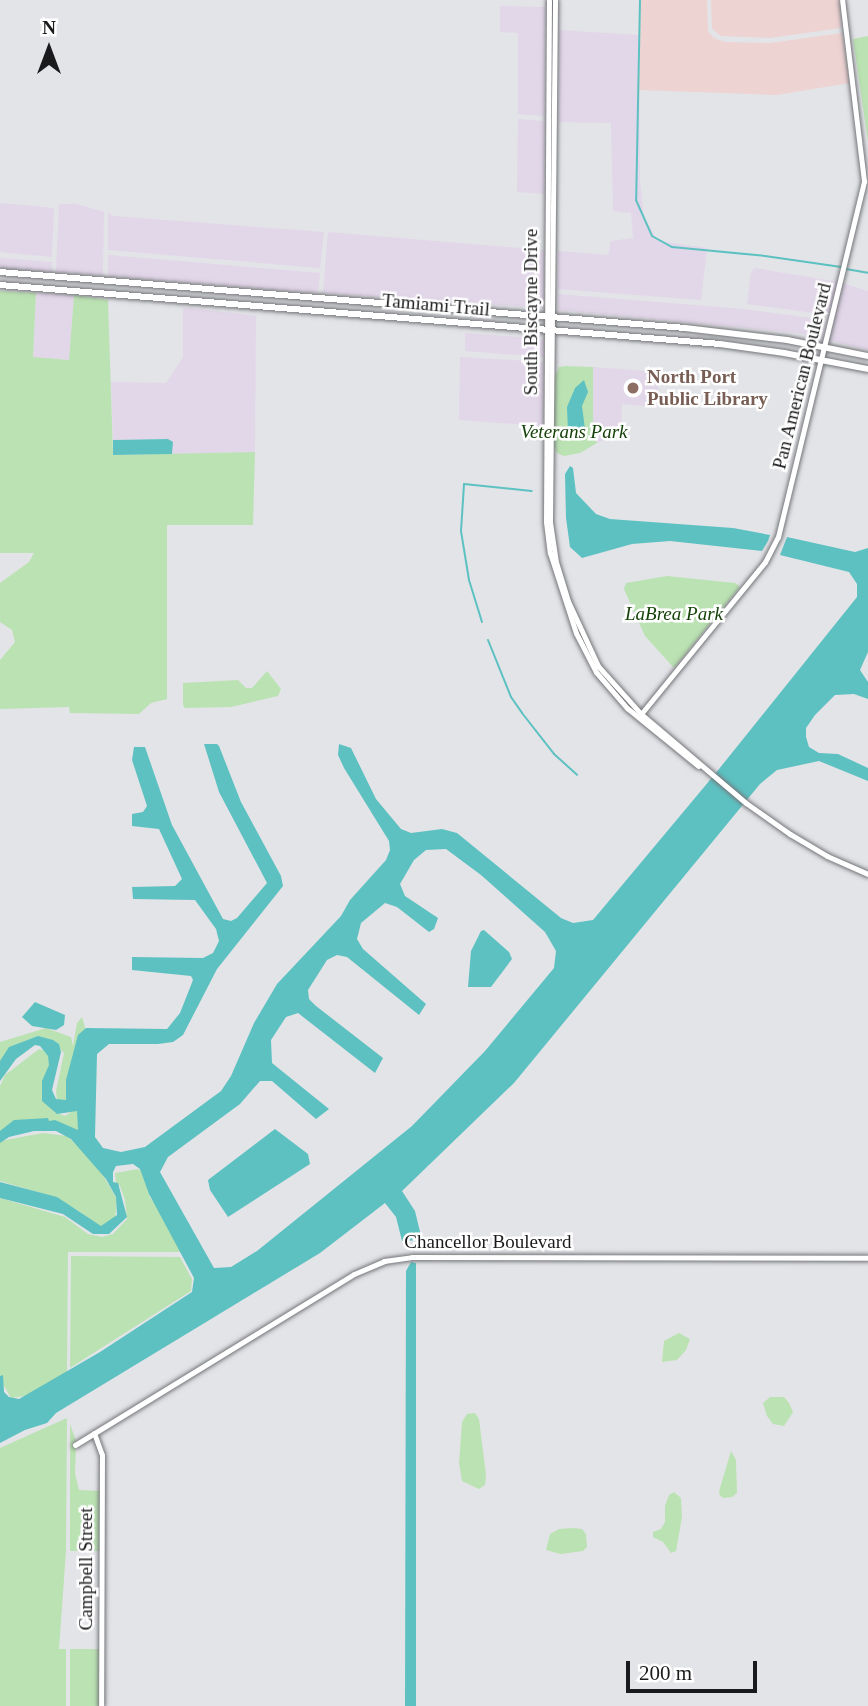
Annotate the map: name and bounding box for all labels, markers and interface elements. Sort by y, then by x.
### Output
north arrow [14,14,84,84]
text: N [42,17,56,38]
street label: South Biscayne Drive [520,229,542,395]
street label: Pan American Boulevard [768,280,836,472]
street label: Tamiami Trail [381,289,491,321]
place label: North Port Public Library [647,366,768,410]
marker: North Port Public Library [625,380,641,396]
park label: Veterans Park [520,421,628,443]
park label: LaBrea Park [625,603,723,625]
street label: Chancellor Boulevard [404,1231,572,1253]
street label: Campbell Street [75,1508,97,1630]
scale bar [630,1646,761,1690]
text: 200 m [639,1661,692,1685]

